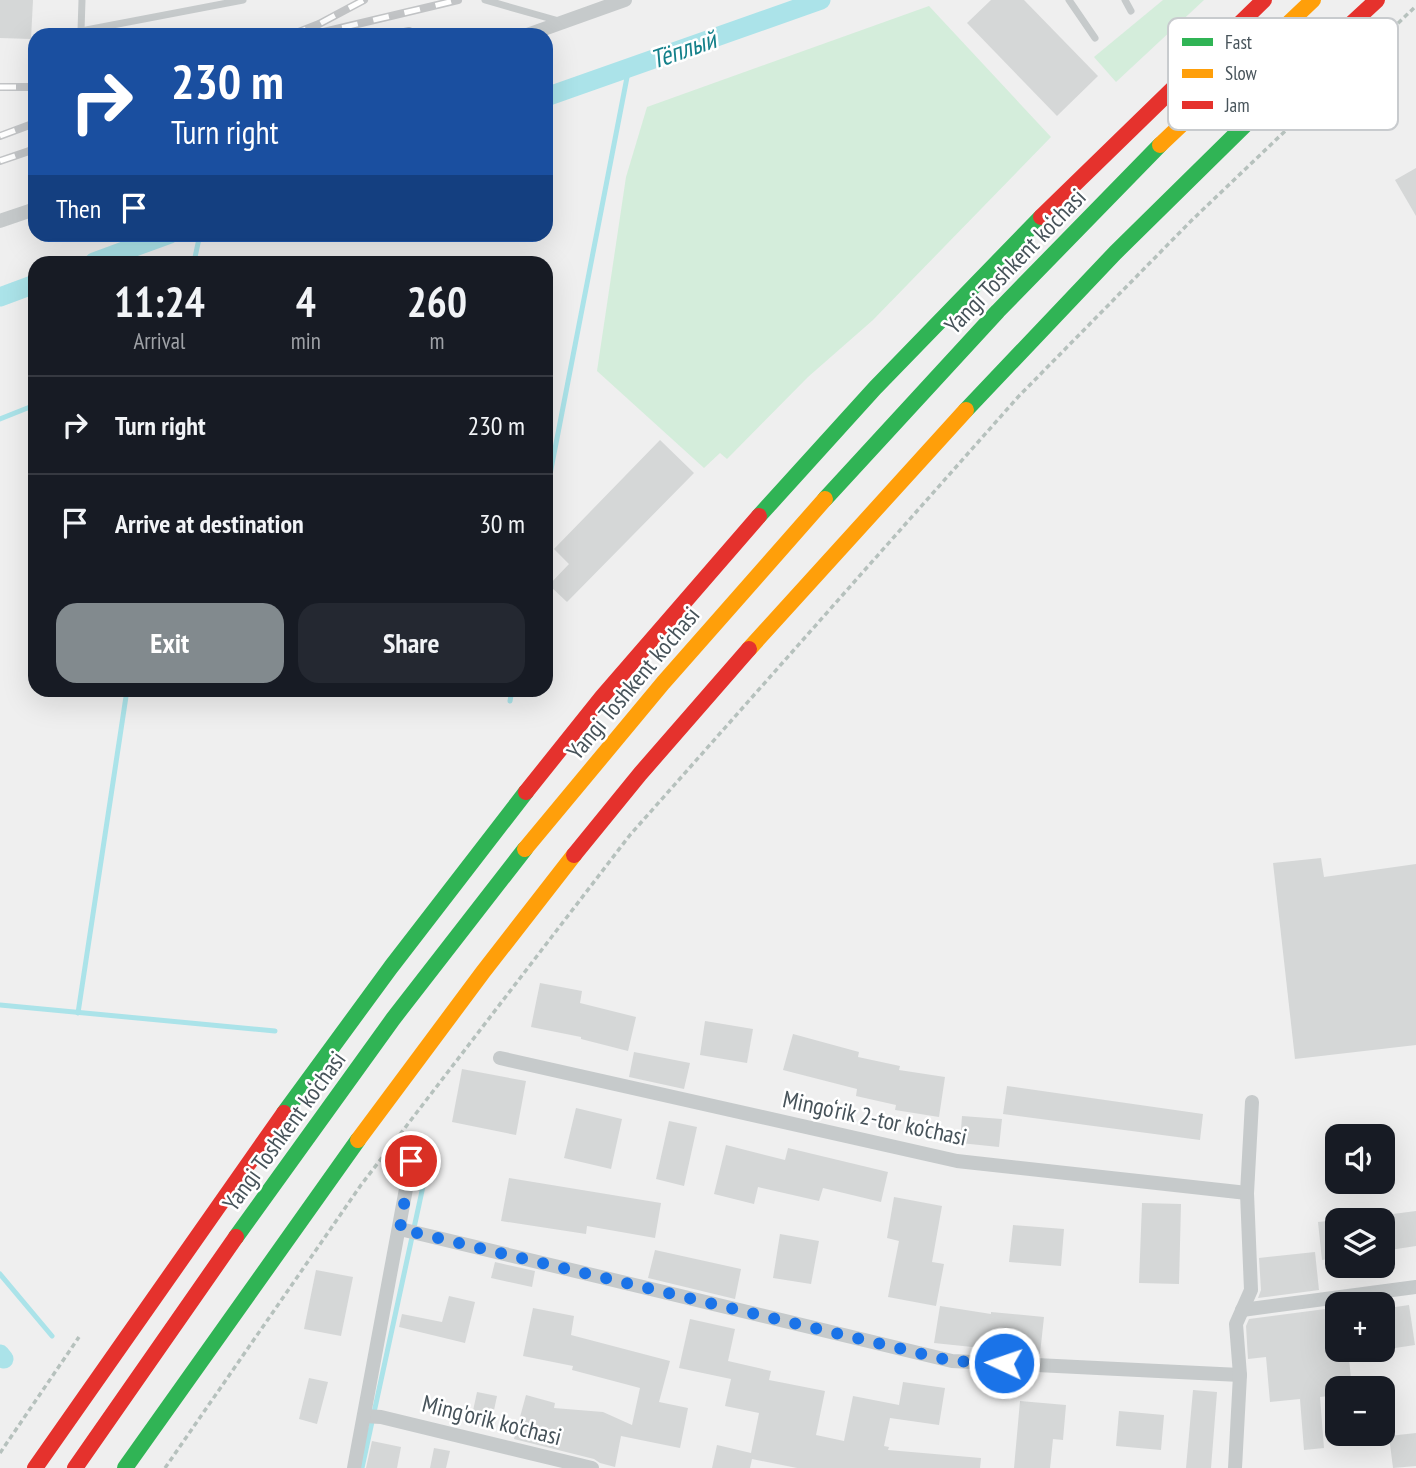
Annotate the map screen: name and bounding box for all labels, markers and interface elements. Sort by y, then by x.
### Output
legend [1168,18,1398,130]
water label: Тёплый [646,22,723,76]
text: Fast [1225,30,1253,54]
text: 230 m [171,49,284,113]
icon: right [56,56,147,147]
text: Slow [1225,61,1258,85]
text: Jam [1224,93,1250,117]
text: Turn right [171,111,279,153]
street label: Yangi Toshkent ko‘chasi [938,182,1092,340]
icon: arrive [115,189,153,227]
text: Then [56,192,101,225]
text: 11:24 [114,274,205,329]
text: 4 [296,274,316,329]
text: 260 [407,274,467,329]
text: Arrival [133,326,185,355]
text: min [291,326,321,355]
text: m [429,326,444,355]
icon: right [56,406,94,444]
text: Turn right [115,409,206,442]
text: 230 m [467,409,525,442]
icon: arrive [56,504,94,542]
text: Arrive at destination [115,507,304,540]
text: 30 m [479,507,525,540]
street label: Yangi Toshkent ko‘chasi [560,600,706,766]
button: Exit [56,603,284,683]
button: Share [298,603,525,683]
street label: Yangi Toshkent ko‘chasi [215,1045,353,1217]
street label: Mingo‘rik 2-tor ko‘chasi [780,1083,970,1153]
map controls [1325,1124,1395,1446]
button: sound [1325,1124,1395,1194]
pin [381,1131,441,1191]
icon: arrive [392,1142,430,1180]
button: layers [1325,1208,1395,1278]
button: + [1325,1292,1395,1362]
position arrow [967,1326,1041,1400]
button: − [1325,1376,1395,1446]
street label: Ming'orik ko'chasi [419,1388,565,1452]

